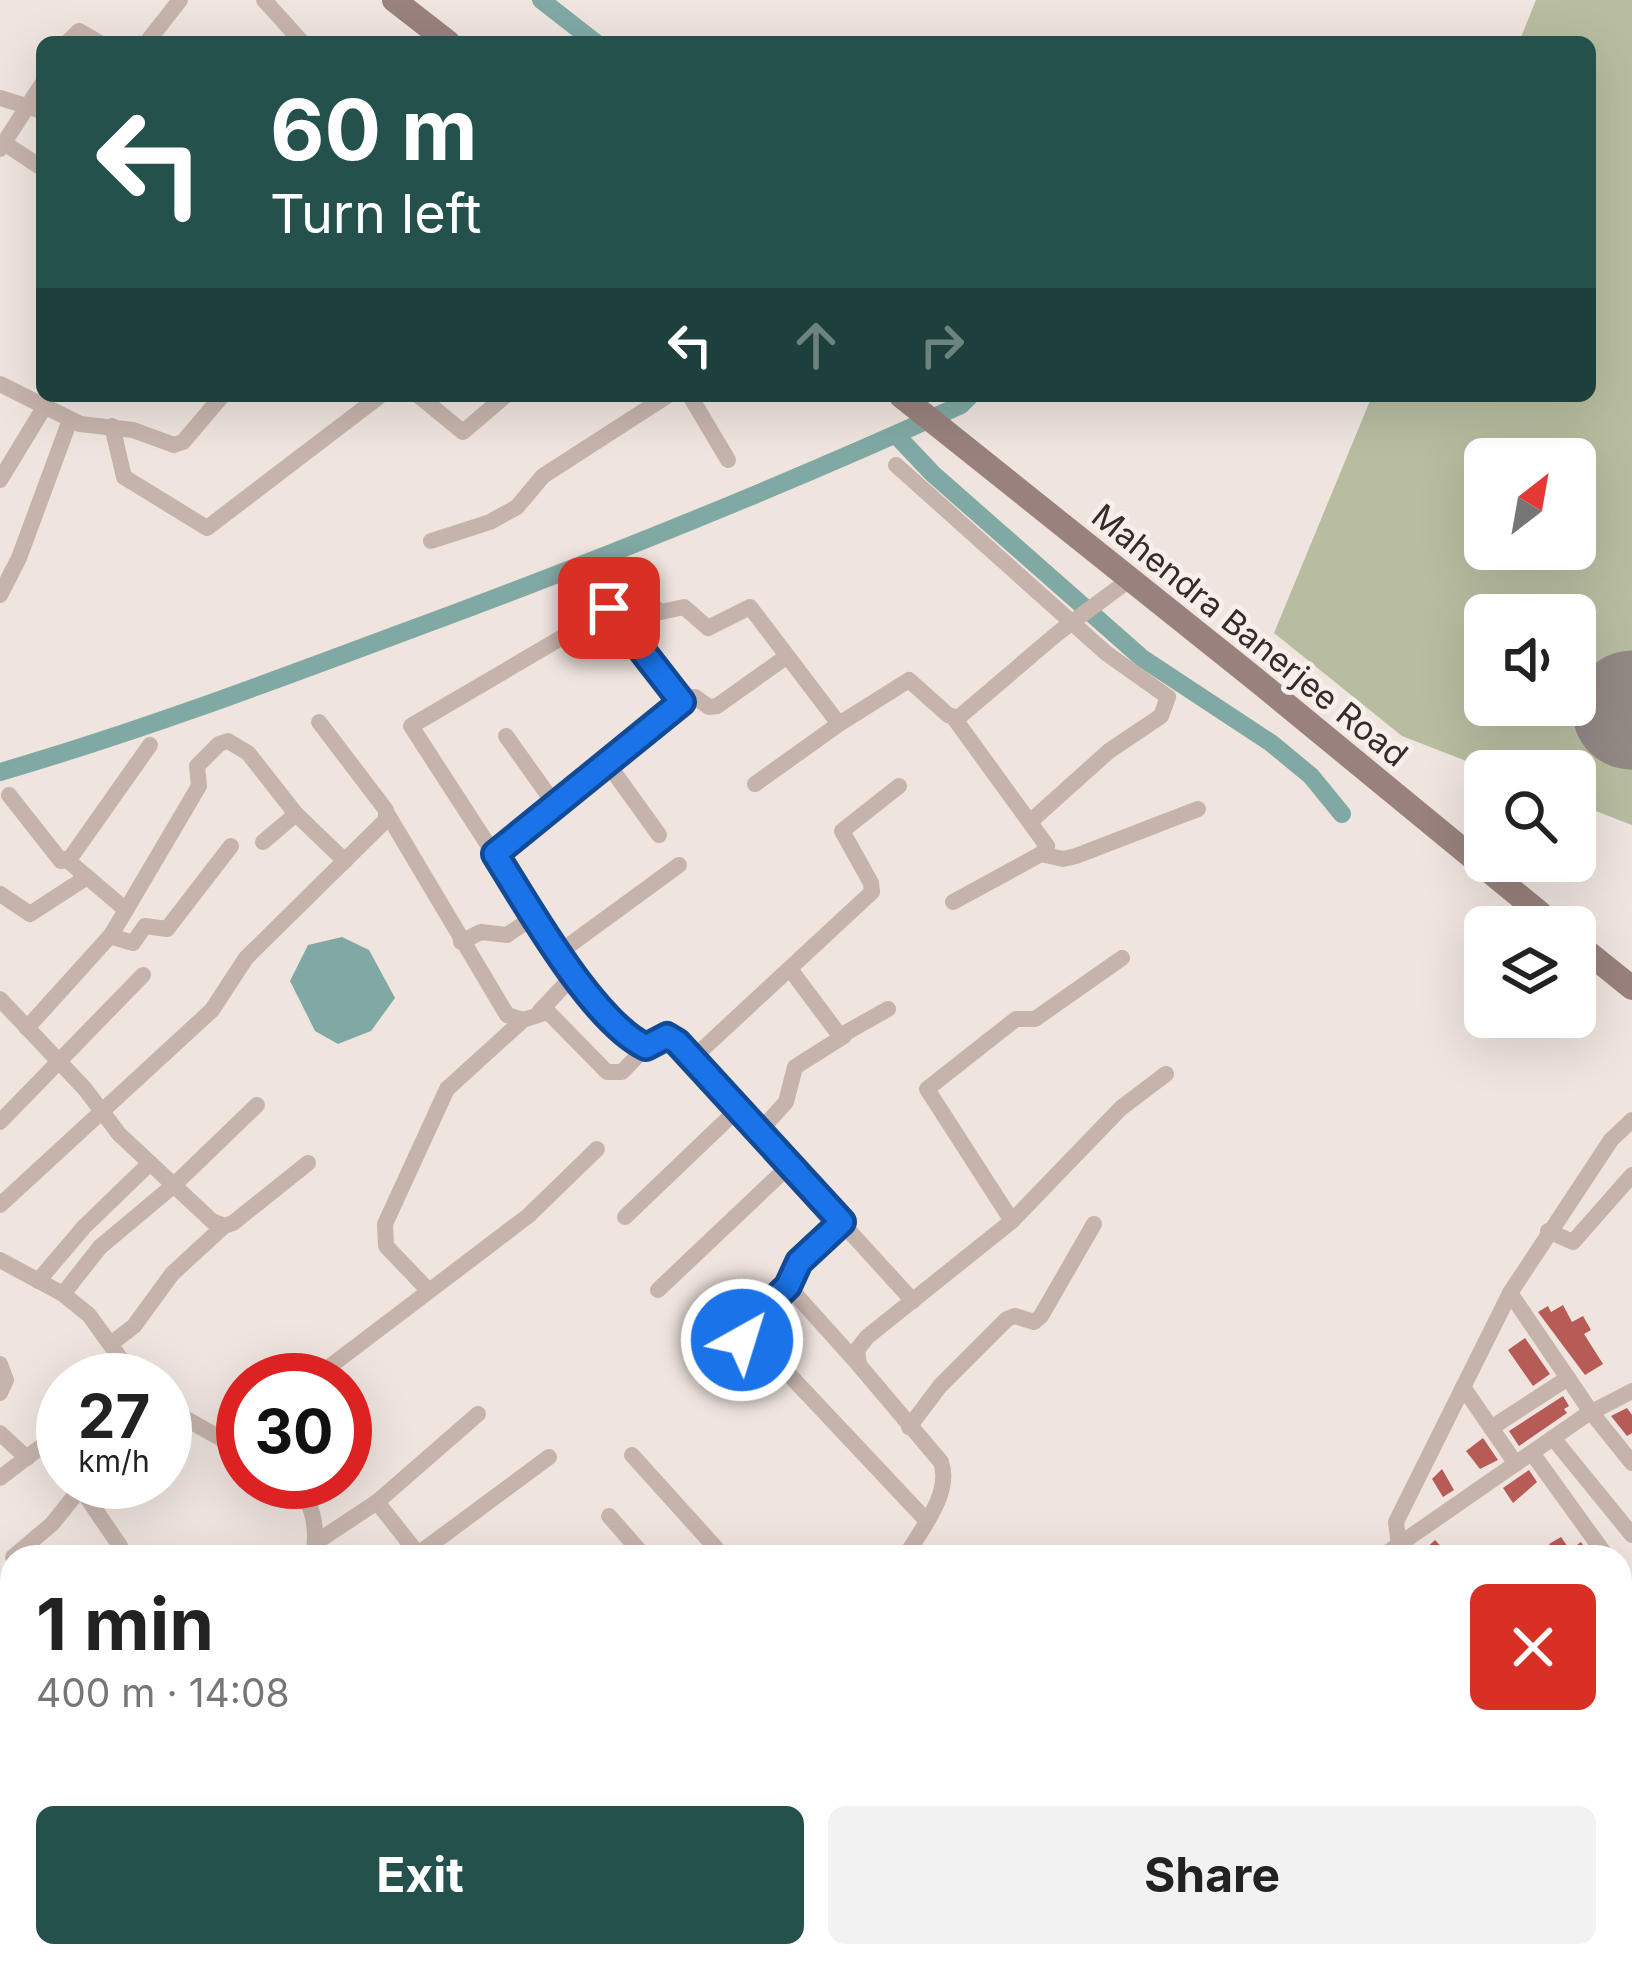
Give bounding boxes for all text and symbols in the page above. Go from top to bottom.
text: 60 m [270,79,478,180]
icon: left [72,84,228,240]
text: Turn left [270,181,481,246]
icon: left [657,312,723,378]
icon: ahead [783,312,849,378]
icon: right [909,312,975,378]
north arrow [1464,438,1596,570]
map controls [1464,438,1596,1038]
street label: Mahendra Banerjee Road [1084,495,1416,775]
pin [558,557,660,659]
icon: arrive [576,575,642,641]
button: sound [1464,594,1596,726]
button: search [1464,750,1596,882]
button: layers [1464,906,1596,1038]
position arrow [679,1277,805,1403]
speed limit sign: 30 [216,1353,372,1509]
text: 27 [78,1380,150,1452]
text: km/h [78,1443,150,1479]
text: 1 min [36,1580,214,1667]
button: close [1470,1584,1596,1710]
text: 400 m · 14:08 [36,1669,290,1716]
button: Exit [36,1806,804,1944]
button: Share [828,1806,1596,1944]

